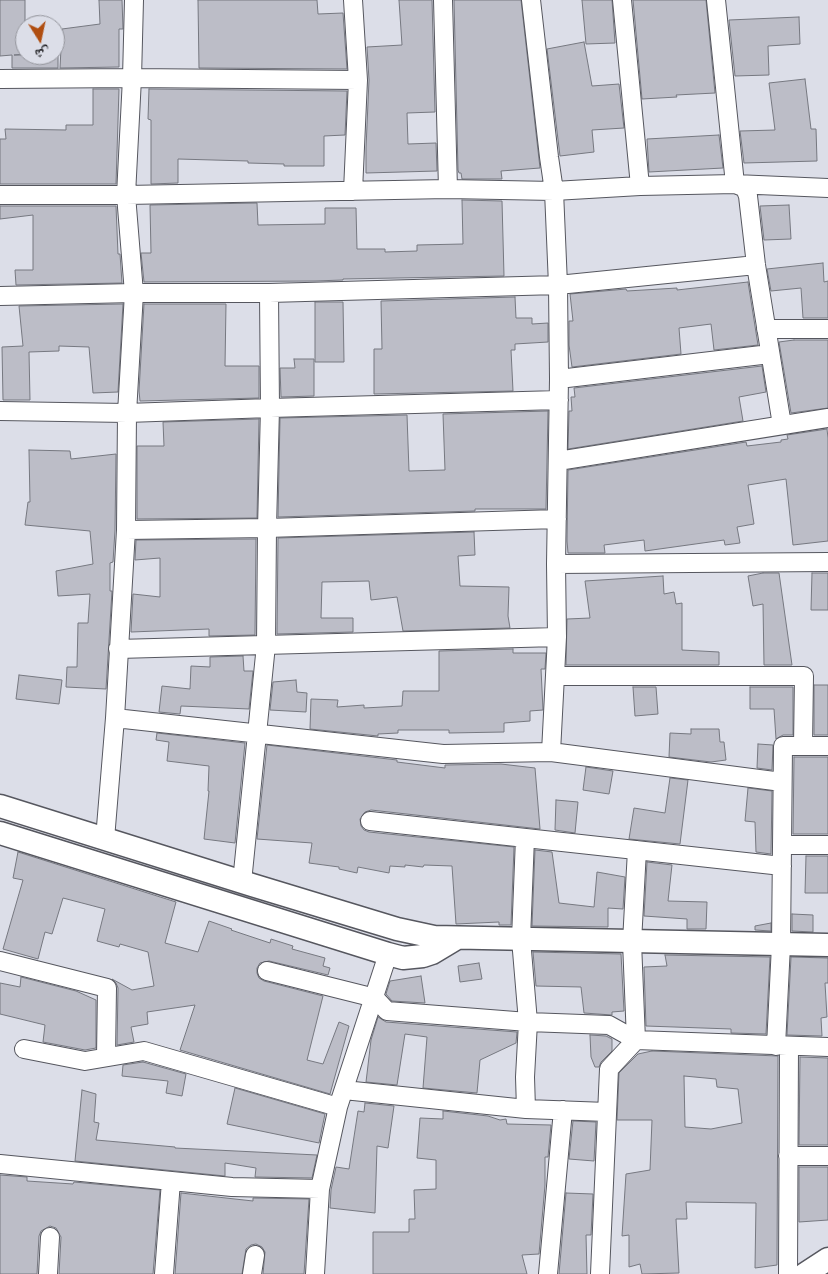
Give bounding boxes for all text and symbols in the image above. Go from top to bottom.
north arrow [15,15,65,65]
text: ش [34,44,51,65]

